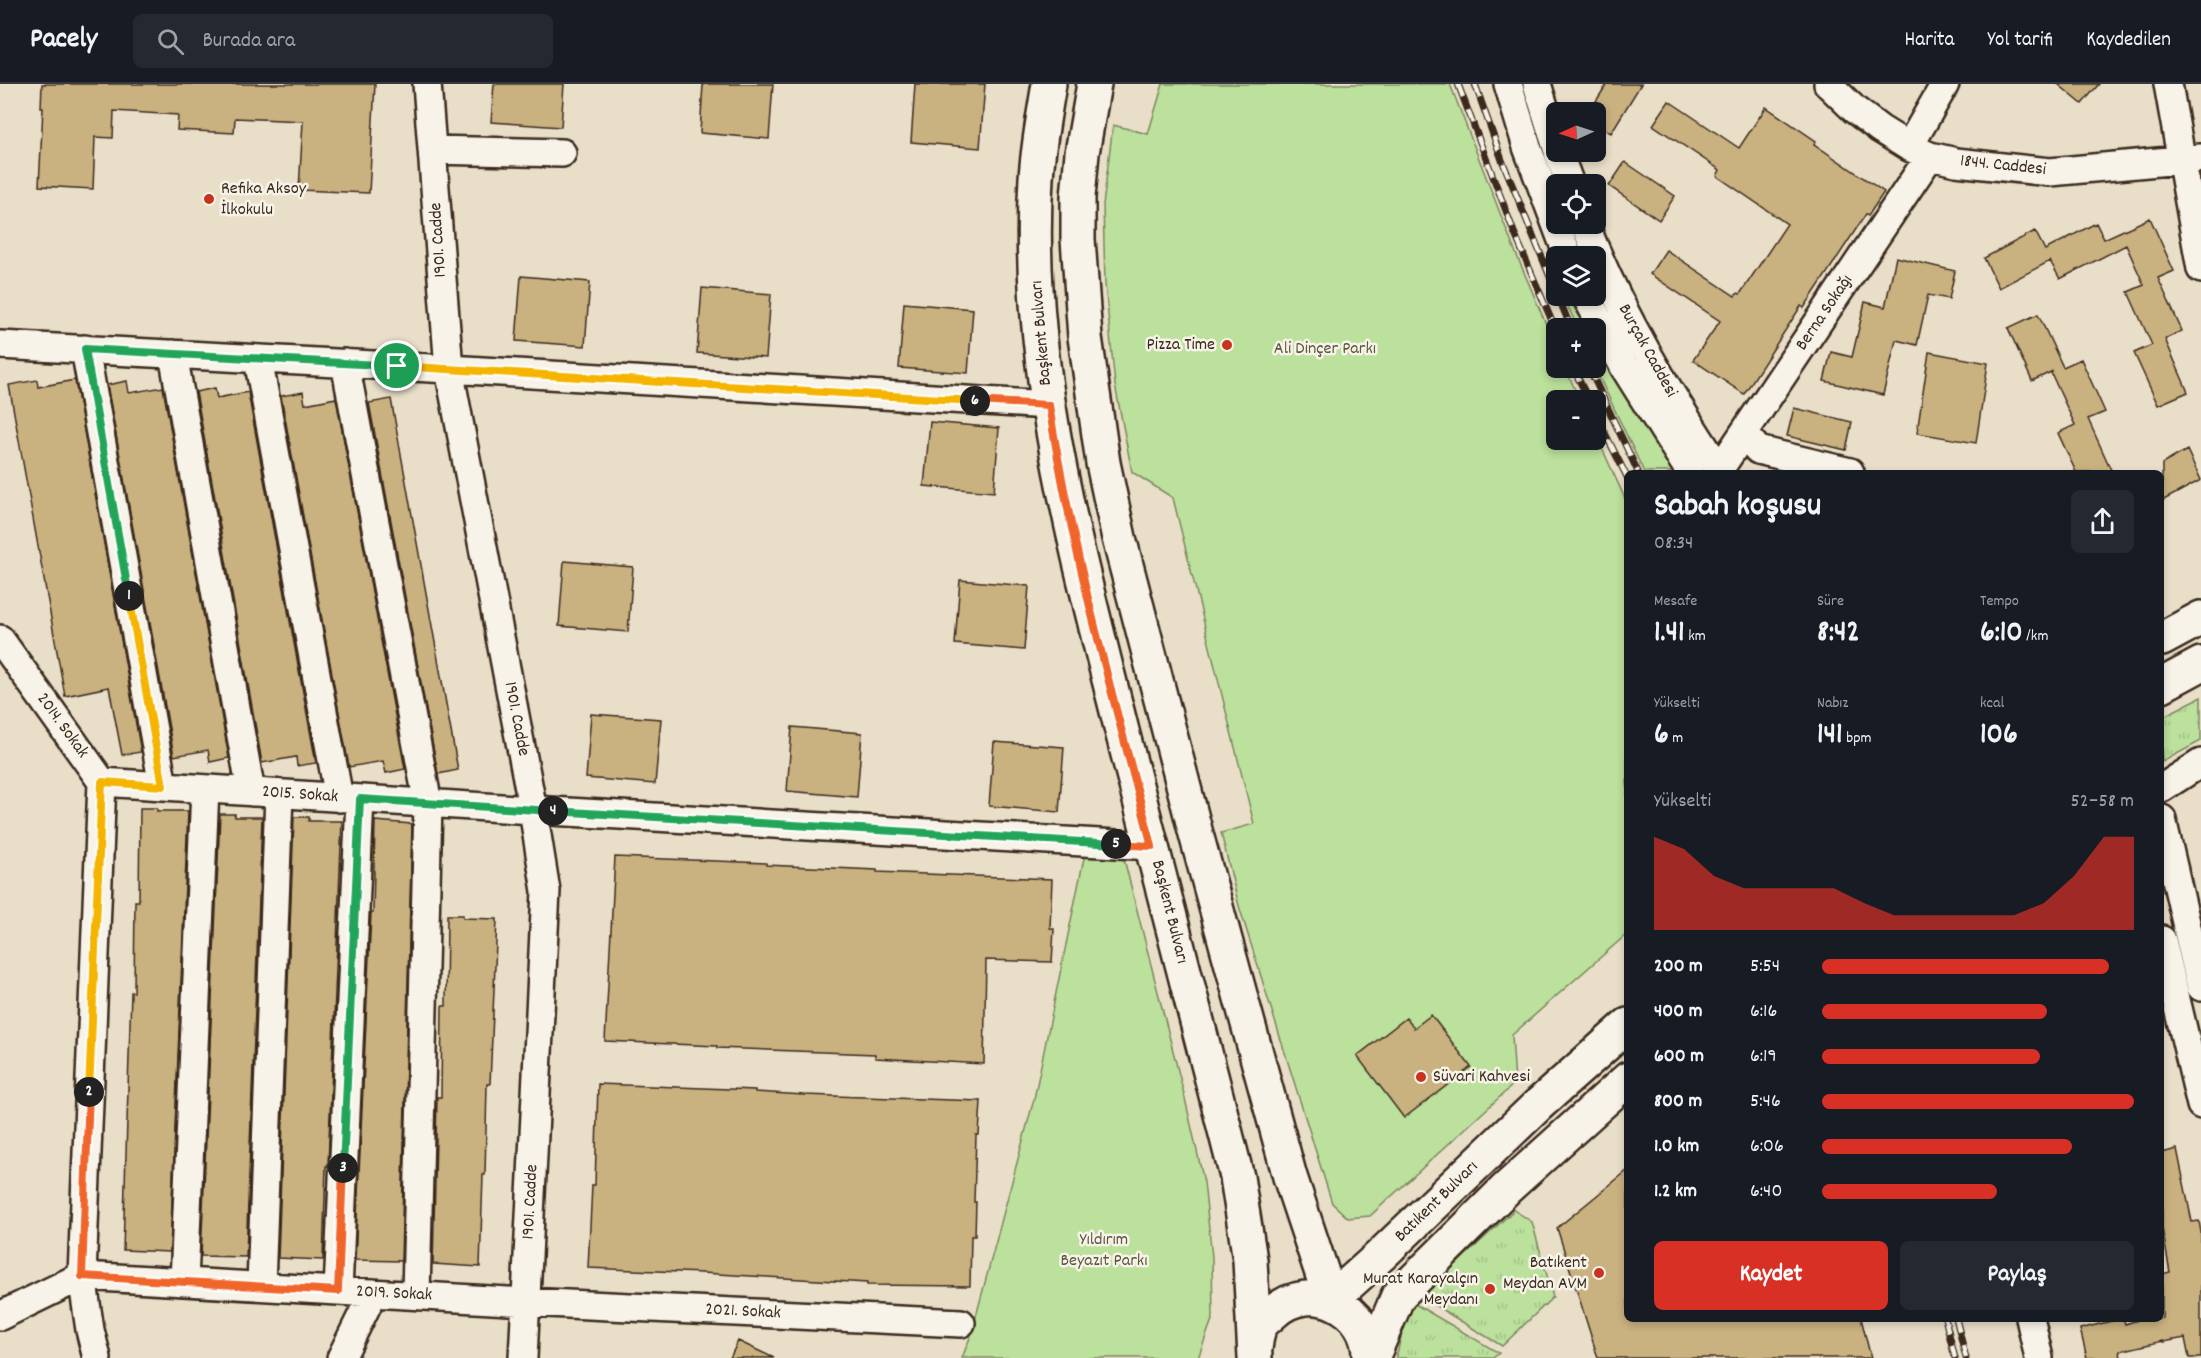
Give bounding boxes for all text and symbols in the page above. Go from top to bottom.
search box [133,14,553,68]
text: Pacely [30,21,97,61]
icon: search [154,25,187,58]
text: Burada ara [202,26,295,57]
text: Harita [1905,26,1954,56]
text: Yol tarifi [1987,26,2053,56]
text: Kaydedilen [2086,26,2171,56]
north arrow [1546,102,1606,162]
map controls [1546,102,1606,450]
street label: 1844. Caddesi [1959,149,2047,183]
button: locate [1546,174,1606,234]
place label: Refika Aksoy İlkokulu [221,177,307,223]
marker: Refika Aksoy İlkokulu [202,192,216,206]
street label: 1901. Cadde [424,202,454,278]
button: layers [1546,246,1606,306]
street label: Berna Sokağı [1790,270,1860,356]
street label: Başkent Bulvarı [1025,279,1059,387]
street label: Burçak Caddesi [1611,300,1683,402]
button: + [1546,318,1606,378]
place label: Pizza Time [1147,333,1215,358]
park label: Ali Dinçer Parkı [1274,337,1376,362]
marker: Pizza Time [1220,338,1234,352]
pin [371,340,422,391]
icon: arrive [380,349,413,382]
pin: 6 [960,386,990,416]
text: 6 [971,389,979,412]
button: − [1546,390,1606,450]
text: Sabah koşusu [1654,484,1821,531]
button: share [2071,490,2134,553]
text: 08:34 [1654,530,1693,558]
pin: 1 [114,581,144,611]
text: 1 [127,584,131,607]
text: Mesafe [1654,590,1697,613]
text: Süre [1817,590,1844,613]
text: Tempo [1980,590,2019,613]
text: 1.41 [1654,613,1685,656]
text: 8:42 [1817,613,1860,656]
text: 6:10 [1980,613,2023,656]
text: km [1685,625,1706,648]
text: /km [2023,625,2048,648]
street label: 1901. Cadde [497,680,535,758]
street label: 2014. Sokak [30,688,94,764]
text: Yükselti [1654,692,1700,715]
text: Nabız [1817,692,1848,715]
text: kcal [1980,692,2004,715]
text: 6 [1654,715,1669,758]
text: 141 [1817,715,1843,758]
text: 106 [1980,715,2018,758]
text: m [1669,727,1683,750]
text: bpm [1843,727,1872,750]
street label: 2015. Sokak [261,780,339,810]
text: Yükselti [1654,788,1711,816]
text: 52–58 m [2070,788,2134,816]
pin: 4 [538,796,568,826]
text: 4 [550,799,556,822]
pin: 5 [1101,829,1131,859]
text: 5 [1112,832,1120,855]
street label: Başkent Bulvarı [1144,858,1194,966]
text: 200 m [1654,953,1703,981]
text: 5:54 [1750,953,1780,981]
text: 400 m [1654,998,1702,1026]
text: 6:16 [1750,998,1777,1026]
text: 600 m [1654,1043,1704,1071]
text: 6:19 [1750,1043,1777,1071]
place label: Süvari Kahvesi [1433,1065,1530,1090]
marker: Süvari Kahvesi [1414,1070,1428,1084]
pin: 2 [74,1077,104,1107]
text: 2 [86,1080,93,1103]
text: 800 m [1654,1088,1702,1116]
text: 5:46 [1750,1088,1781,1116]
text: 1.0 km [1654,1133,1699,1161]
text: 6:06 [1750,1133,1784,1161]
pin: 3 [328,1153,358,1183]
text: 3 [339,1156,347,1179]
street label: Batıkent Bulvarı [1390,1156,1484,1248]
street label: 1901. Cadde [517,1164,545,1240]
text: 1.2 km [1654,1178,1697,1206]
text: 6:40 [1750,1178,1782,1206]
park label: Yıldırım Beyazıt Parkı [1060,1228,1148,1274]
button: Kaydet [1654,1241,1888,1310]
button: Paylaş [1900,1241,2134,1310]
place label: Batıkent Meydan AVM [1503,1251,1587,1297]
marker: Batıkent Meydan AVM [1592,1266,1606,1280]
place label: Murat Karayalçın Meydanı [1363,1267,1478,1313]
street label: 2019. Sokak [355,1280,433,1308]
marker: Murat Karayalçın Meydanı [1483,1282,1497,1296]
street label: 2021. Sokak [705,1298,781,1326]

